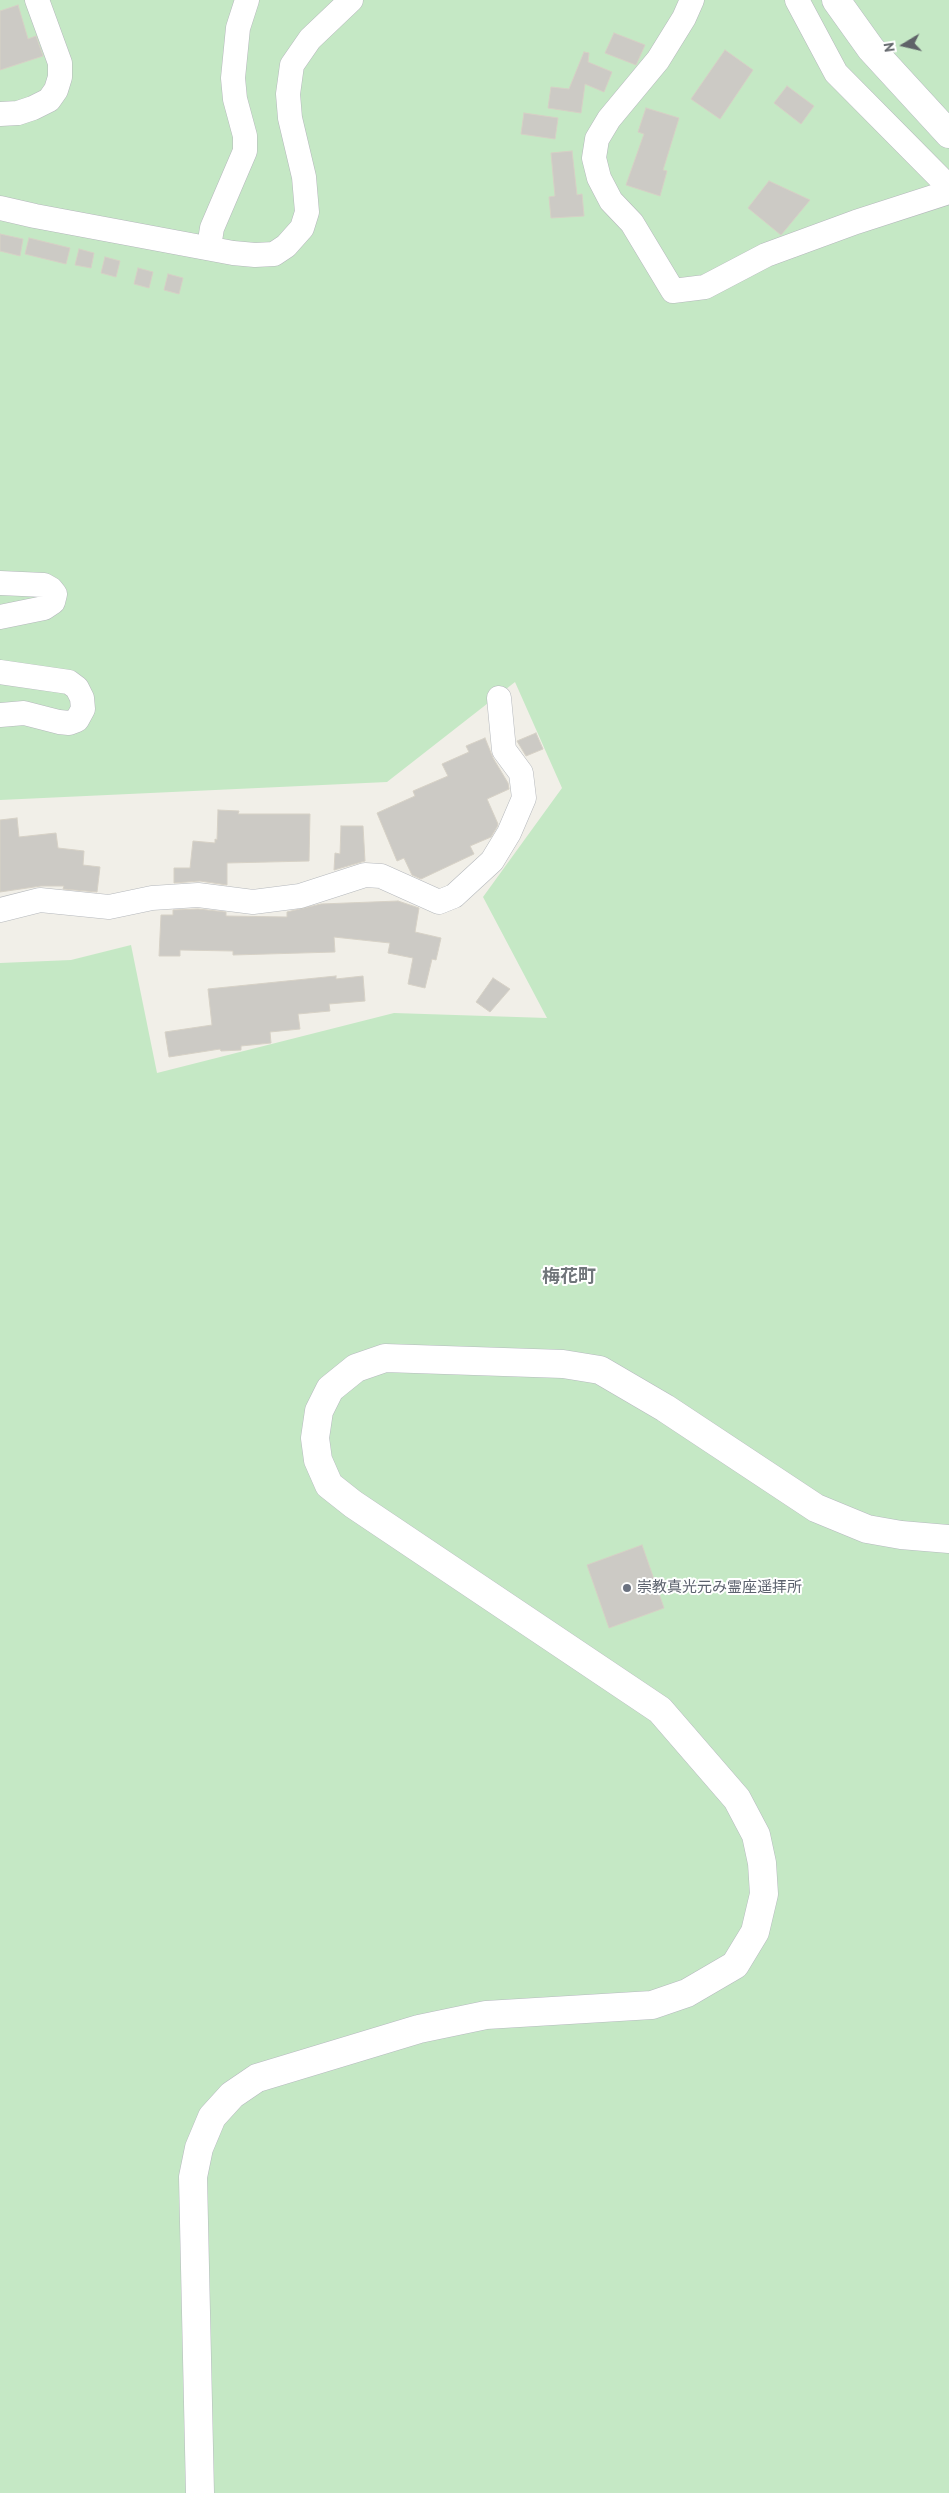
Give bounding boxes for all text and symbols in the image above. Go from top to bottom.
north arrow [879,20,929,70]
text: N [880,41,899,53]
district label: 梅花町 [542,1266,596,1288]
place label: 崇教真光元み霊座遥拝所 [637,1579,802,1597]
marker: 崇教真光元み霊座遥拝所 [621,1582,633,1594]

